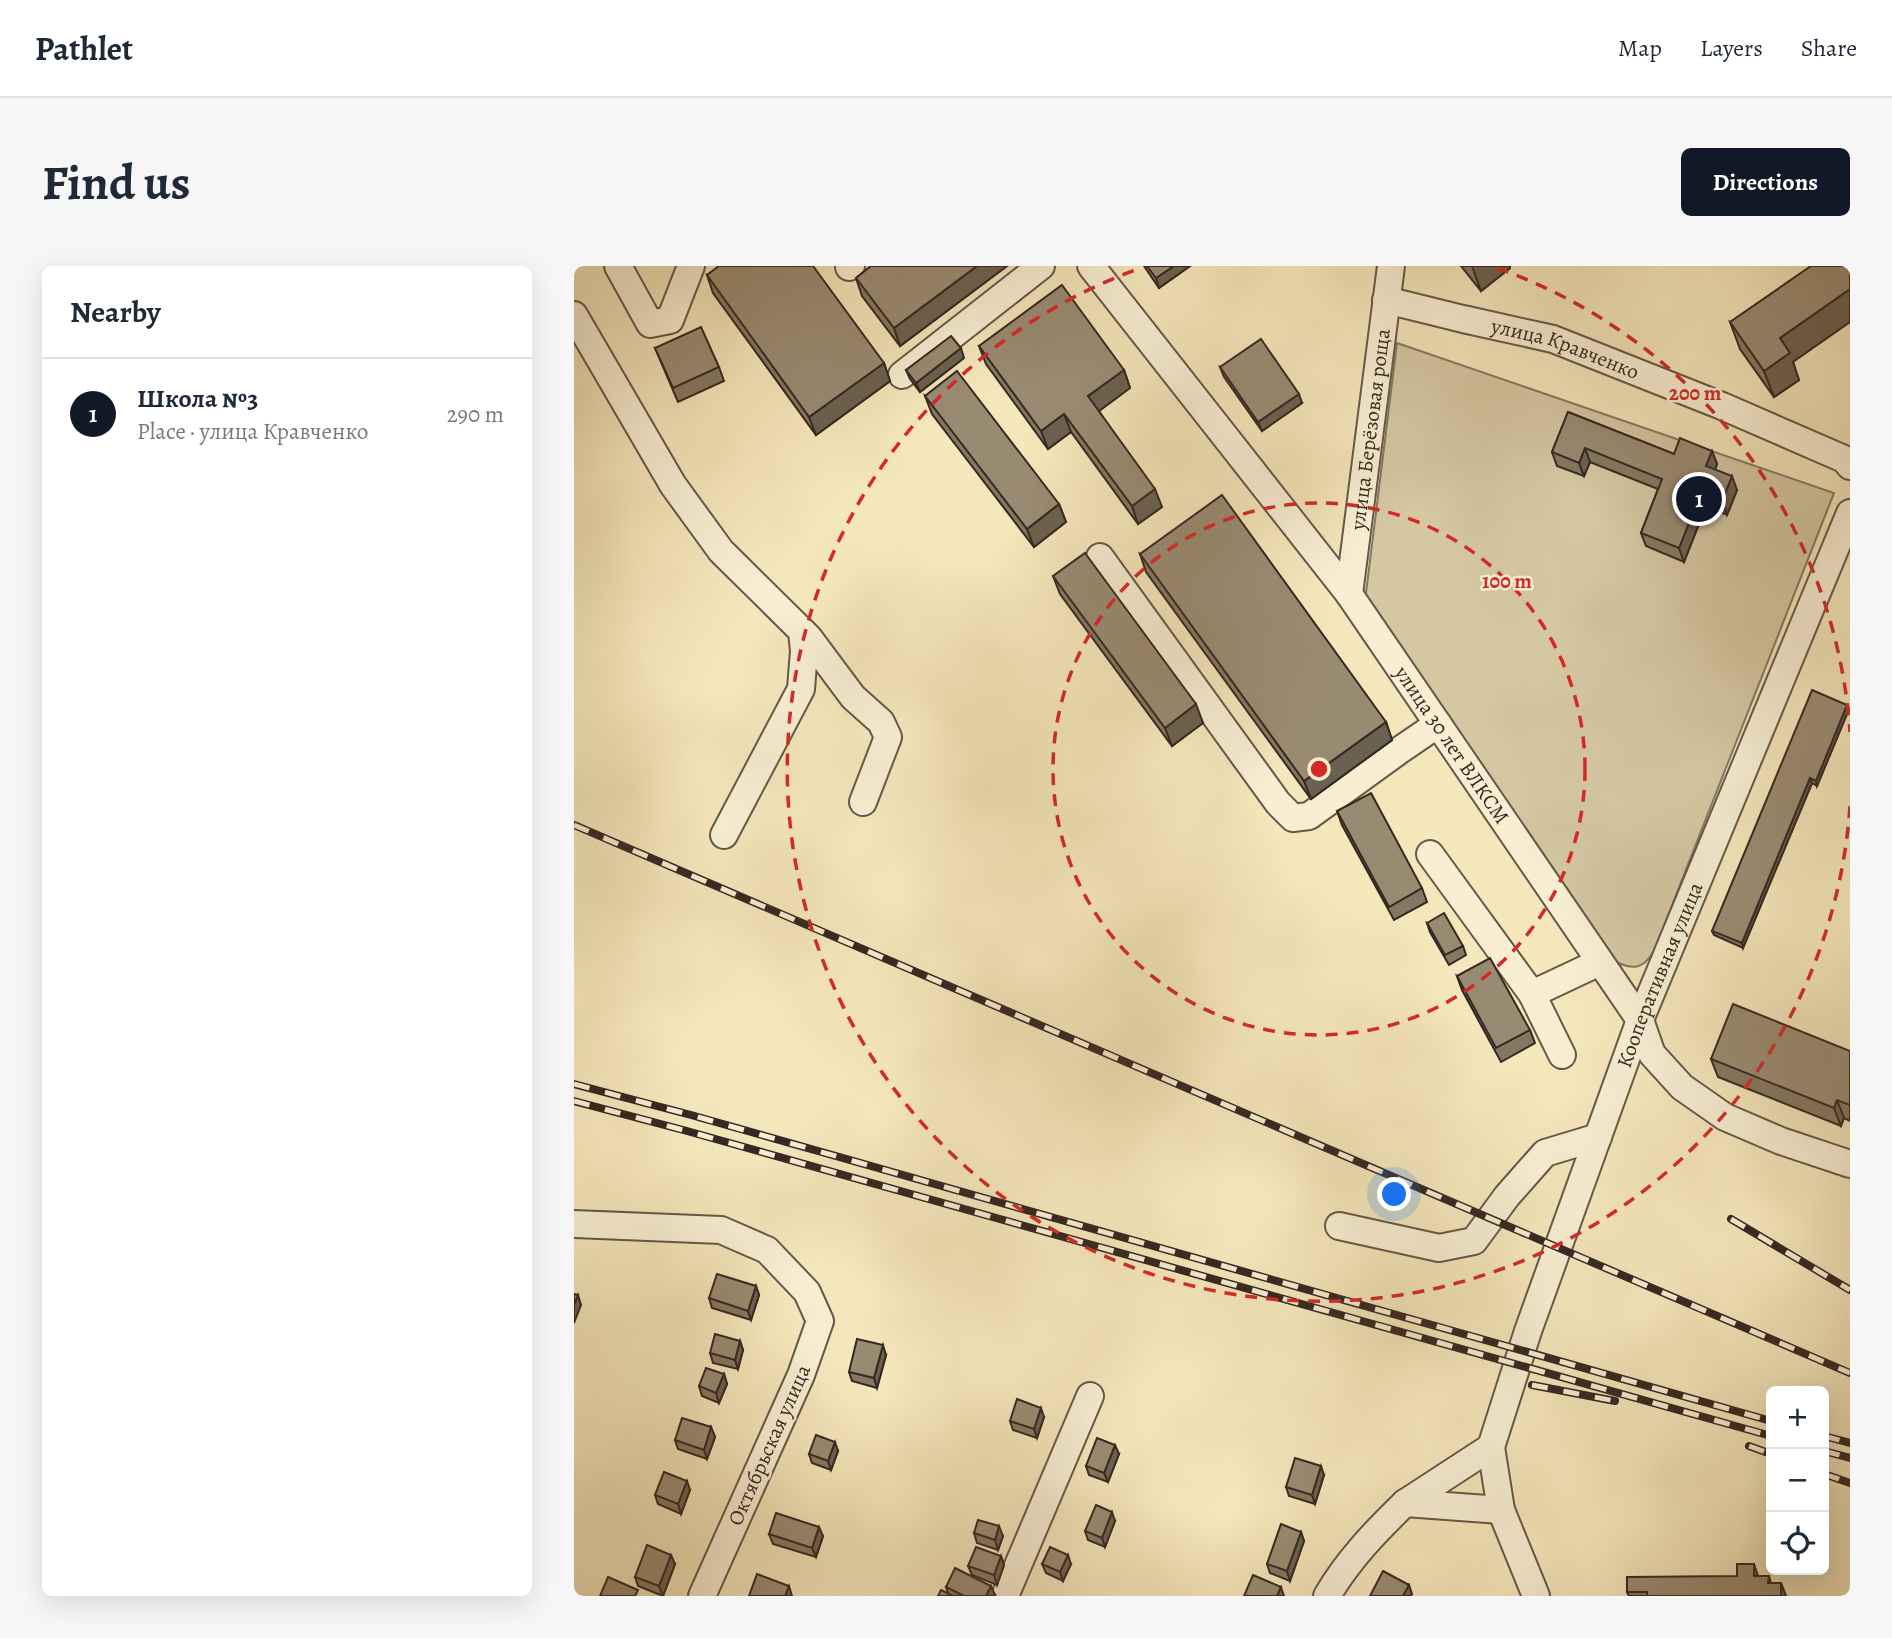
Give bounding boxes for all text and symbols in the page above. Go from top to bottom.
text: Pathlet [35,26,133,71]
text: Map [1618,32,1662,64]
text: Layers [1700,32,1763,64]
text: Share [1801,32,1857,64]
button: Directions [1681,148,1850,216]
text: Find us [42,149,190,216]
text: Nearby [70,292,161,332]
street label: улица Кравченко [1488,312,1643,386]
street label: улица Берёзовая роща [1343,327,1397,533]
text: 200 m [1669,379,1722,407]
text: Школа №3 [137,381,258,416]
text: 1 [89,399,97,430]
text: 290 m [447,399,504,430]
text: Place · улица Кравченко [137,416,369,447]
pin: 1 [1676,473,1722,525]
text: 100 m [1482,567,1532,595]
street label: улица 30 лет ВЛКСМ [1388,659,1516,829]
centre of rings [1307,757,1331,781]
street label: Кооперативная улица [1610,878,1710,1072]
your location [1377,1177,1411,1211]
street label: Октябрьская улица [721,1360,817,1530]
map controls [1766,1386,1829,1575]
button: + [1766,1386,1829,1449]
button: − [1766,1449,1829,1512]
button: locate [1766,1512,1829,1575]

